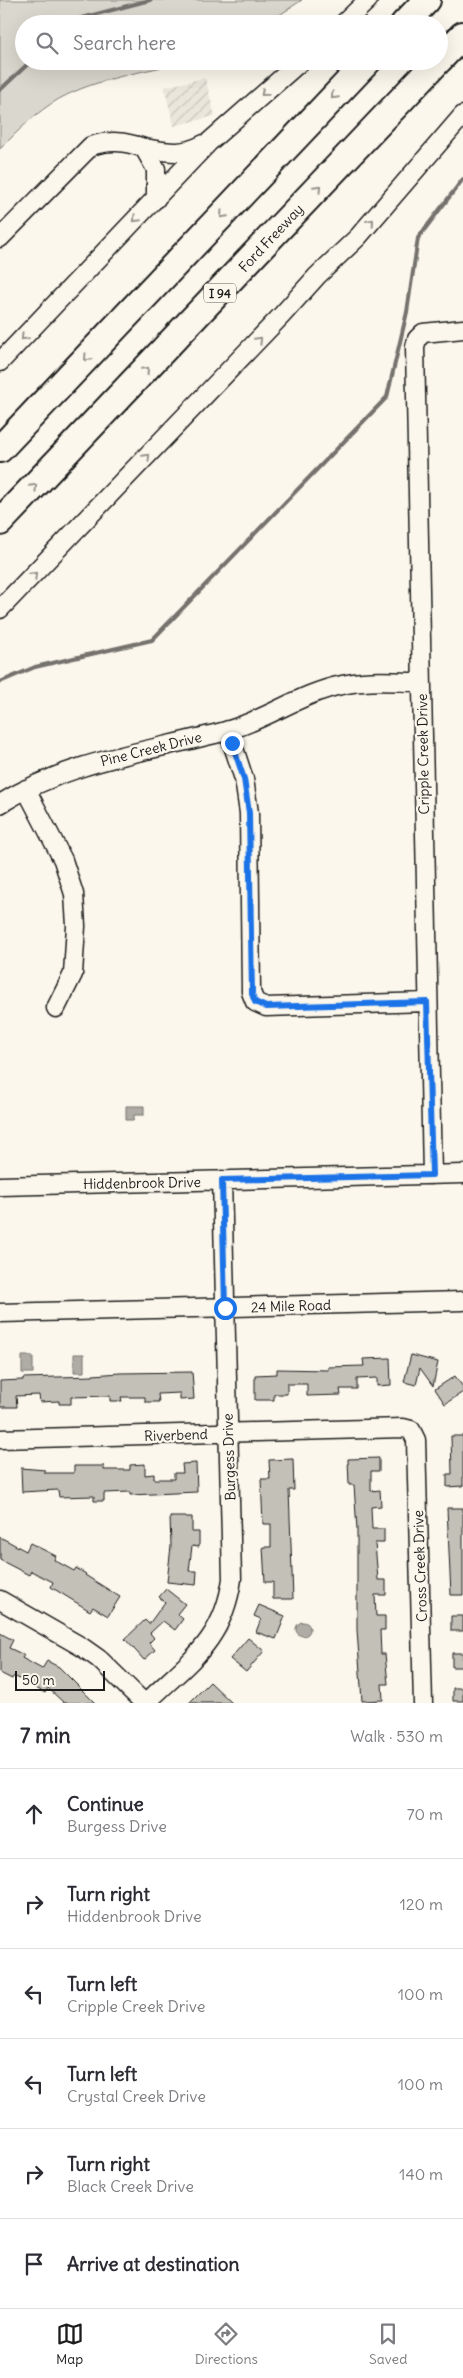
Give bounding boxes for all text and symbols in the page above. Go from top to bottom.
search box [15,15,448,70]
icon: search [33,29,61,57]
text: Search here [73,31,176,55]
one-way arrow [261,87,270,96]
one-way arrow [331,91,340,100]
one-way arrow [312,185,321,194]
street label: Ford Freeway [235,200,307,276]
one-way arrow [220,209,229,218]
one-way arrow [133,214,142,223]
one-way arrow [365,219,374,228]
road number: I 94 [204,284,236,302]
one-way arrow [21,331,30,340]
one-way arrow [253,336,262,345]
one-way arrow [84,352,93,361]
one-way arrow [140,367,149,376]
one-way arrow [141,454,150,463]
one-way arrow [28,484,37,493]
one-way arrow [28,571,37,580]
street label: Cripple Creek Drive [413,693,433,815]
street label: Pine Creek Drive [99,728,203,770]
route end [221,732,244,755]
street label: Hiddenbrook Drive [83,1173,201,1193]
street label: 24 Mile Road [251,1296,331,1316]
route start [214,1297,237,1320]
street label: Burgess Drive [218,1413,240,1501]
street label: Riverbend [144,1425,208,1445]
street label: Cross Creek Drive [409,1510,431,1622]
scale bar [15,1668,105,1691]
text: 50 m [22,1671,55,1689]
text: 7 min [20,1722,71,1749]
text: Walk · 530 m [350,1726,443,1746]
text: Continue [67,1792,144,1816]
icon: ahead [20,1800,48,1828]
text: 70 m [407,1804,443,1824]
text: Burgess Drive [67,1816,167,1836]
text: Turn right [67,1882,150,1906]
icon: right [20,1890,48,1918]
text: 120 m [400,1894,443,1914]
text: Hiddenbrook Drive [67,1906,202,1926]
text: Turn left [67,1972,137,1996]
icon: left [20,1980,48,2008]
text: 100 m [398,1984,443,2004]
text: Cripple Creek Drive [67,1996,205,2016]
text: Turn left [67,2062,137,2086]
icon: left [20,2070,48,2098]
text: 100 m [398,2074,443,2094]
text: Crystal Creek Drive [67,2086,206,2106]
text: Turn right [67,2152,150,2176]
icon: right [20,2160,48,2188]
text: 140 m [399,2164,443,2184]
text: Black Creek Drive [67,2176,194,2196]
icon: arrive [20,2250,48,2278]
text: Arrive at destination [67,2252,240,2276]
tab: Map [56,2320,84,2368]
tab: Directions [195,2320,258,2368]
tab: Saved [369,2320,407,2368]

